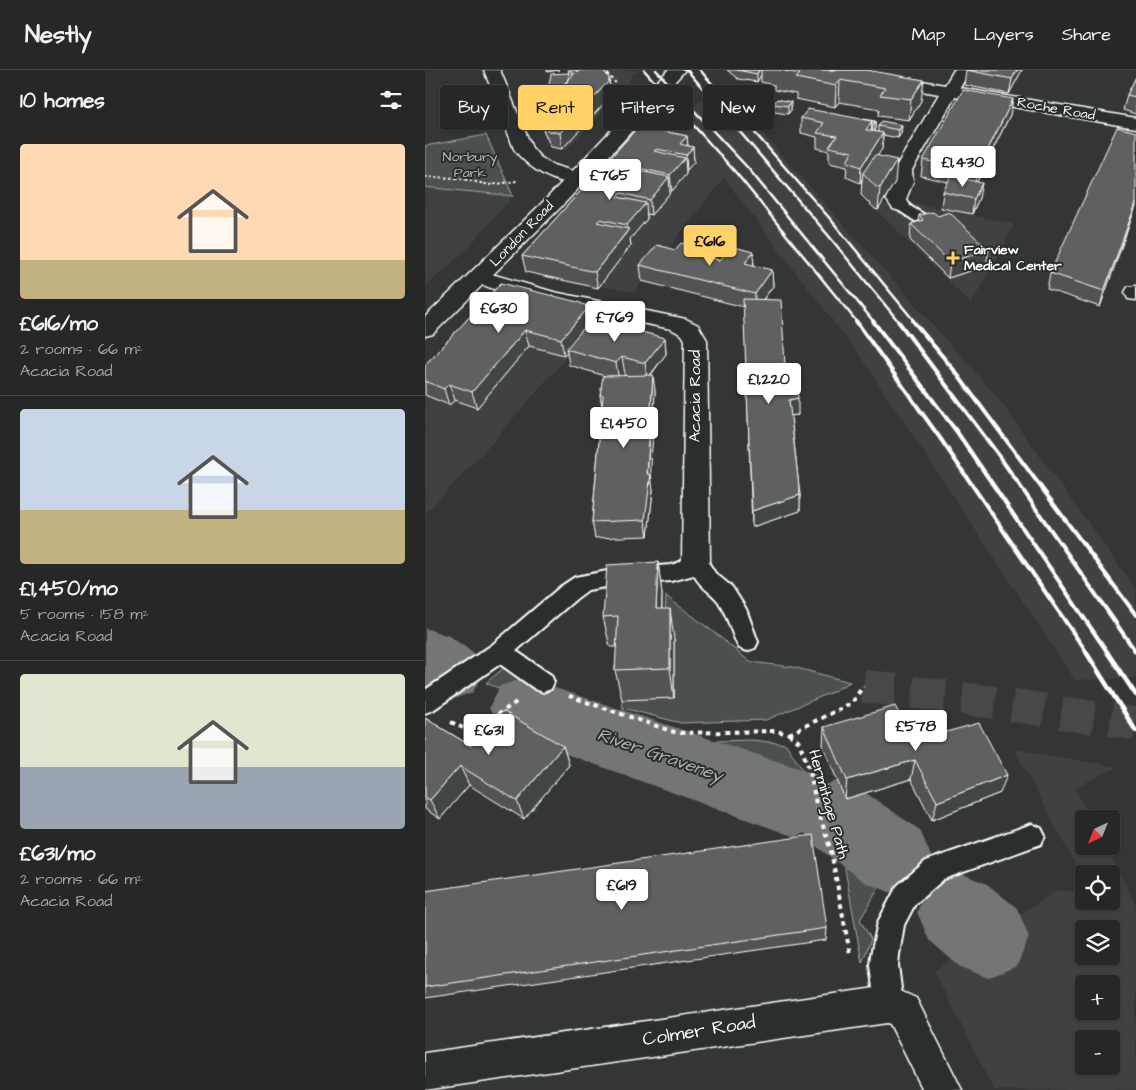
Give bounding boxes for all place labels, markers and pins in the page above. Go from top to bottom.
pin: £1,430 [922,146,1004,188]
pin: £765 [580,158,640,201]
pin: £616 [680,224,740,267]
place label: Fairview Medical Center [964,240,1062,276]
marker: Fairview Medical Center [946,251,960,265]
pin: £630 [469,292,529,334]
pin: £769 [585,300,645,343]
pin: £1,220 [728,362,810,405]
pin: £1,450 [583,406,665,449]
pin: £578 [886,710,946,752]
pin: £631 [459,714,519,756]
pin: £619 [592,868,652,911]

